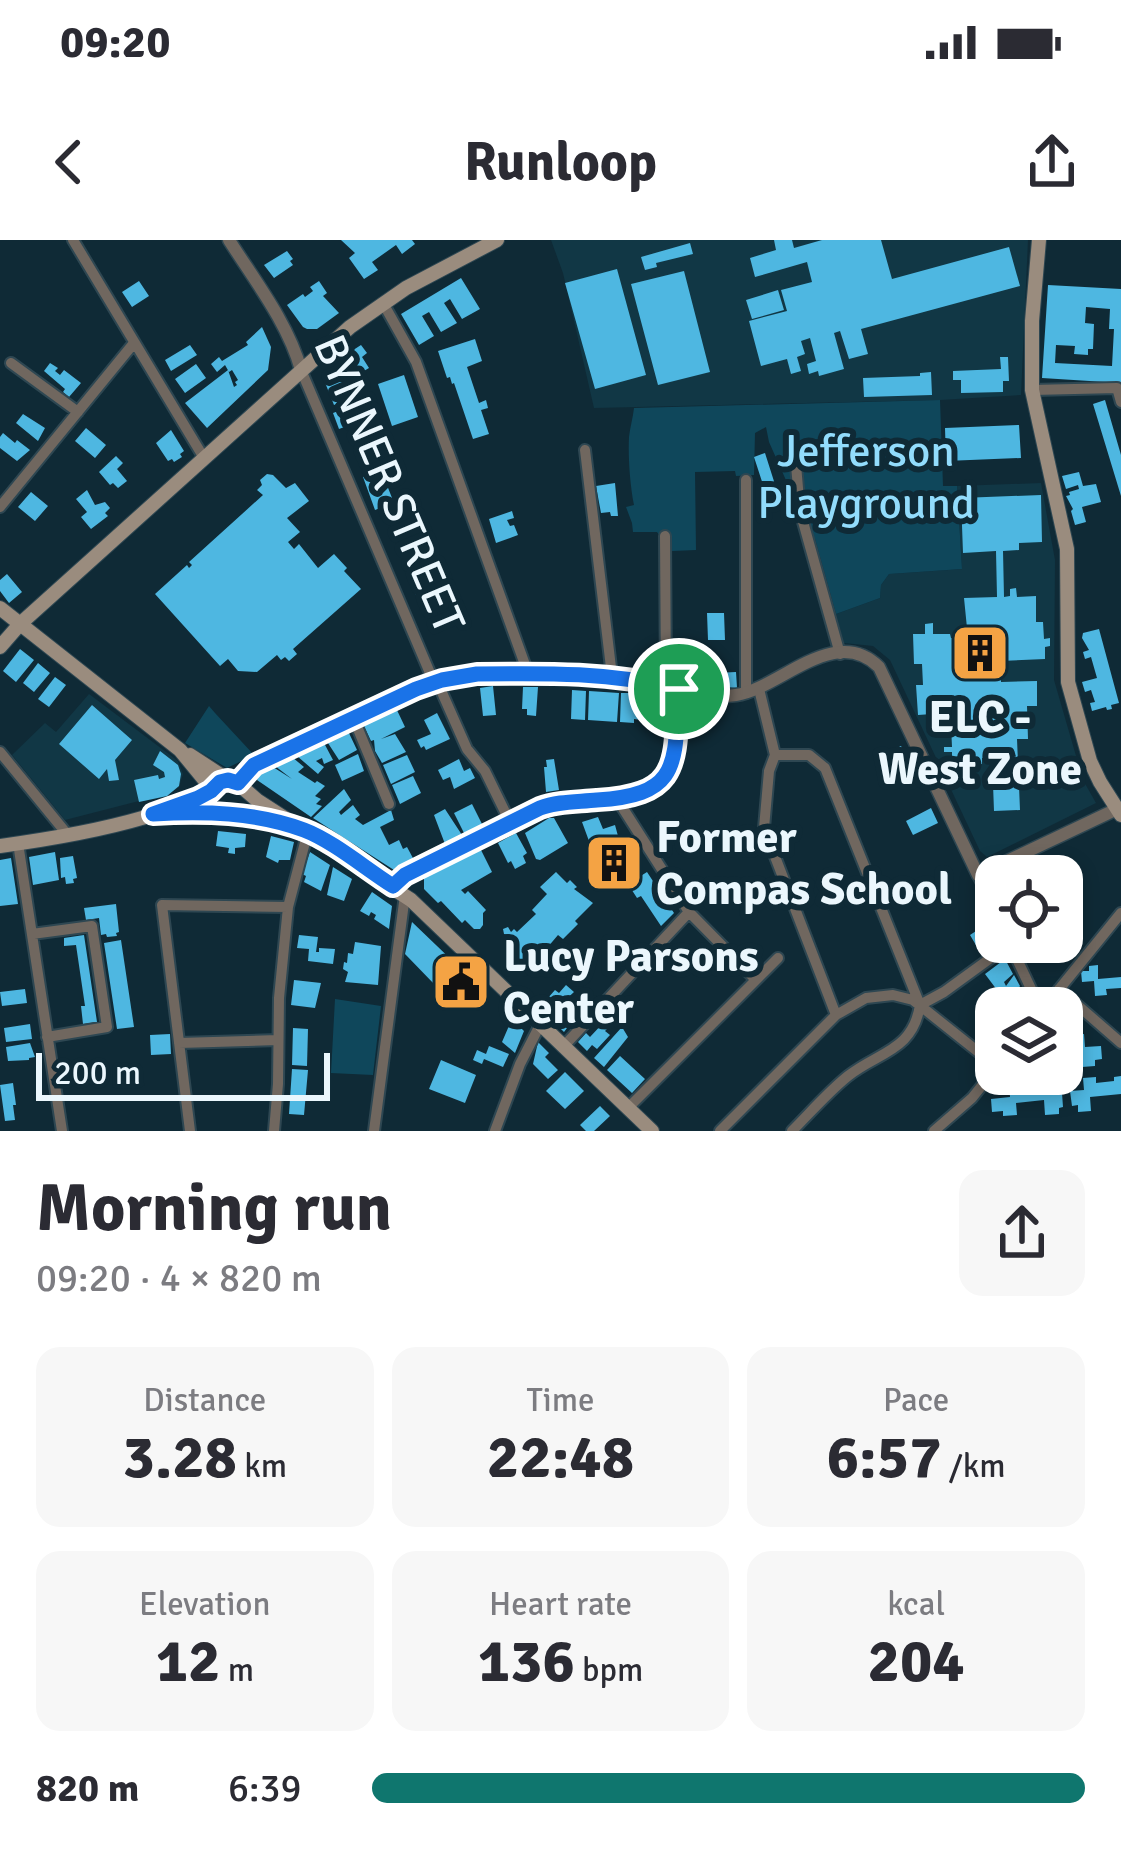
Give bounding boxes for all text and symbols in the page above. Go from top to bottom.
text: 09:20 [60,15,170,70]
icon: back [36,129,102,195]
text: Runloop [464,129,657,196]
icon: share [1019,129,1085,195]
street label: BYNNER STREET [301,327,477,641]
park label: Jefferson Playground [757,424,975,531]
building icon: ELC - West Zone [949,622,1011,684]
pin [628,638,730,740]
icon: arrive [646,656,712,722]
place label: ELC - West Zone [878,690,1082,797]
place label: Former Compas School [656,810,952,917]
building icon: Former Compas School [583,832,645,894]
map controls [975,855,1083,1095]
button: locate [975,855,1083,963]
place label: Lucy Parsons Center [503,929,759,1036]
public building icon: Lucy Parsons Center [430,951,492,1013]
button: layers [975,987,1083,1095]
scale bar [36,1047,330,1100]
text: 200 m [54,1053,141,1094]
text: Morning run [36,1168,392,1249]
button: share [959,1170,1085,1296]
text: 09:20 · 4 × 820 m [36,1254,322,1302]
text: Distance [143,1380,266,1421]
text: Time [526,1380,594,1421]
text: Pace [883,1380,949,1421]
text: 3.28 [123,1421,237,1495]
text: 22:48 [487,1421,634,1495]
text: 6:57 [827,1421,942,1495]
text: km [237,1446,287,1487]
text: /km [942,1446,1006,1487]
text: Elevation [139,1584,271,1625]
text: Heart rate [489,1584,632,1625]
text: kcal [887,1584,945,1625]
text: 12 [156,1625,220,1699]
text: 136 [478,1625,575,1699]
text: 204 [868,1625,965,1699]
text: m [220,1650,254,1691]
text: bpm [575,1650,643,1691]
text: 820 m [36,1764,139,1812]
text: 6:39 [228,1764,302,1812]

